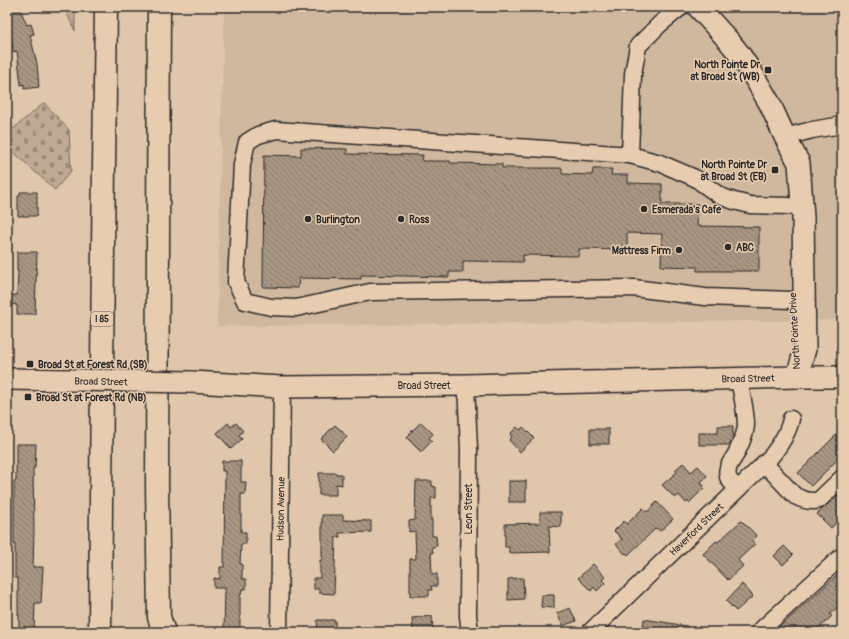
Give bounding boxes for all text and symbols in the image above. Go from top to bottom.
place label: North Pointe Dr at Broad St (WB) [690,59,760,83]
marker: North Pointe Dr at Broad St (WB) [763,65,773,75]
place label: North Pointe Dr at Broad St (EB) [701,159,767,183]
marker: North Pointe Dr at Broad St (EB) [770,165,780,175]
marker: Esmerada's Cafe [639,204,649,214]
place label: Esmerada's Cafe [652,204,722,216]
marker: Burlington [303,214,313,224]
place label: Burlington [316,214,360,226]
marker: Ross [396,214,406,224]
place label: Ross [409,214,430,226]
marker: ABC [723,242,733,252]
place label: ABC [736,242,754,254]
place label: Mattress Firm [612,245,671,257]
marker: Mattress Firm [674,245,684,255]
street label: North Pointe Drive [787,292,803,370]
road number: I 85 [91,312,113,326]
marker: Broad St at Forest Rd (SB) [25,359,35,369]
place label: Broad St at Forest Rd (SB) [38,359,148,371]
street label: Broad Street [721,373,776,385]
street label: Broad Street [74,376,129,388]
street label: Broad Street [397,380,452,392]
marker: Broad St at Forest Rd (NB) [23,392,33,402]
place label: Broad St at Forest Rd (NB) [36,392,147,404]
street label: Hudson Avenue [274,477,288,541]
street label: Leon Street [463,483,475,534]
street label: Haverford Street [667,500,727,558]

